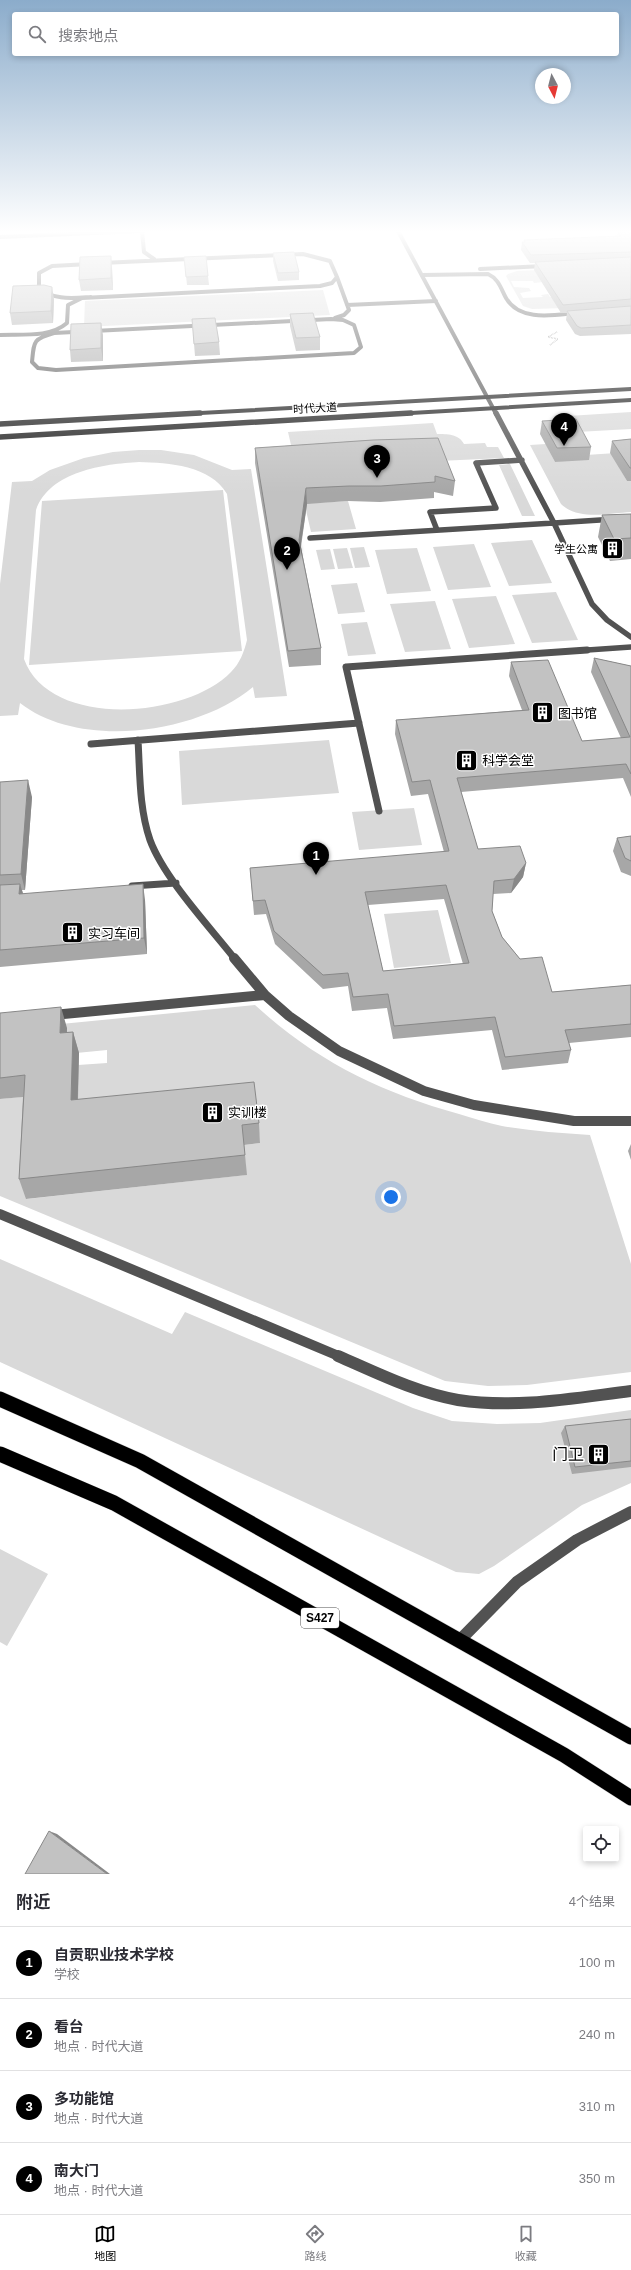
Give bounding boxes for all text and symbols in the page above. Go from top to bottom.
search box [12,12,619,56]
icon: search [26,23,48,45]
text: 搜索地点 [58,27,118,44]
north arrow [535,68,571,104]
street label: 时代大道 [293,401,337,415]
pin: 4 [551,413,577,446]
pin: 3 [364,445,390,478]
building icon: 学生公寓 [600,536,626,562]
pin: 2 [274,537,300,570]
place label: 学生公寓 [554,543,598,555]
building icon: 图书馆 [530,700,556,726]
place label: 图书馆 [558,706,597,721]
building icon: 科学会堂 [453,747,479,773]
place label: 科学会堂 [482,753,534,768]
pin: 1 [303,842,329,875]
building icon: 实习车间 [60,920,86,946]
place label: 实习车间 [88,926,140,941]
building icon: 实训楼 [199,1099,225,1125]
place label: 实训楼 [228,1105,267,1120]
your location [381,1187,401,1207]
building icon: 门卫 [586,1441,612,1467]
place label: 门卫 [552,1446,584,1463]
road number: S427 [301,1608,339,1628]
map controls [583,1826,619,1862]
button: locate [583,1826,619,1862]
text: 附近 [16,1893,50,1912]
text: 4个结果 [569,1894,615,1909]
text: 自贡职业技术学校 [54,1946,174,1963]
text: 1 [25,1955,33,1970]
text: 100 m [579,1955,615,1970]
text: 学校 [54,1967,80,1982]
text: 看台 [54,2018,84,2035]
text: 2 [25,2027,33,2042]
text: 240 m [579,2027,615,2042]
text: 地点 · 时代大道 [54,2039,144,2054]
text: 多功能馆 [54,2090,114,2107]
text: 3 [25,2099,33,2114]
text: 310 m [579,2099,615,2114]
text: 地点 · 时代大道 [54,2111,144,2126]
text: 南大门 [54,2162,99,2179]
text: 4 [25,2171,33,2186]
text: 350 m [579,2171,615,2186]
text: 地点 · 时代大道 [54,2183,144,2198]
tab: 地图 [94,2223,116,2263]
tab: 路线 [304,2223,326,2263]
tab: 收藏 [515,2223,537,2263]

